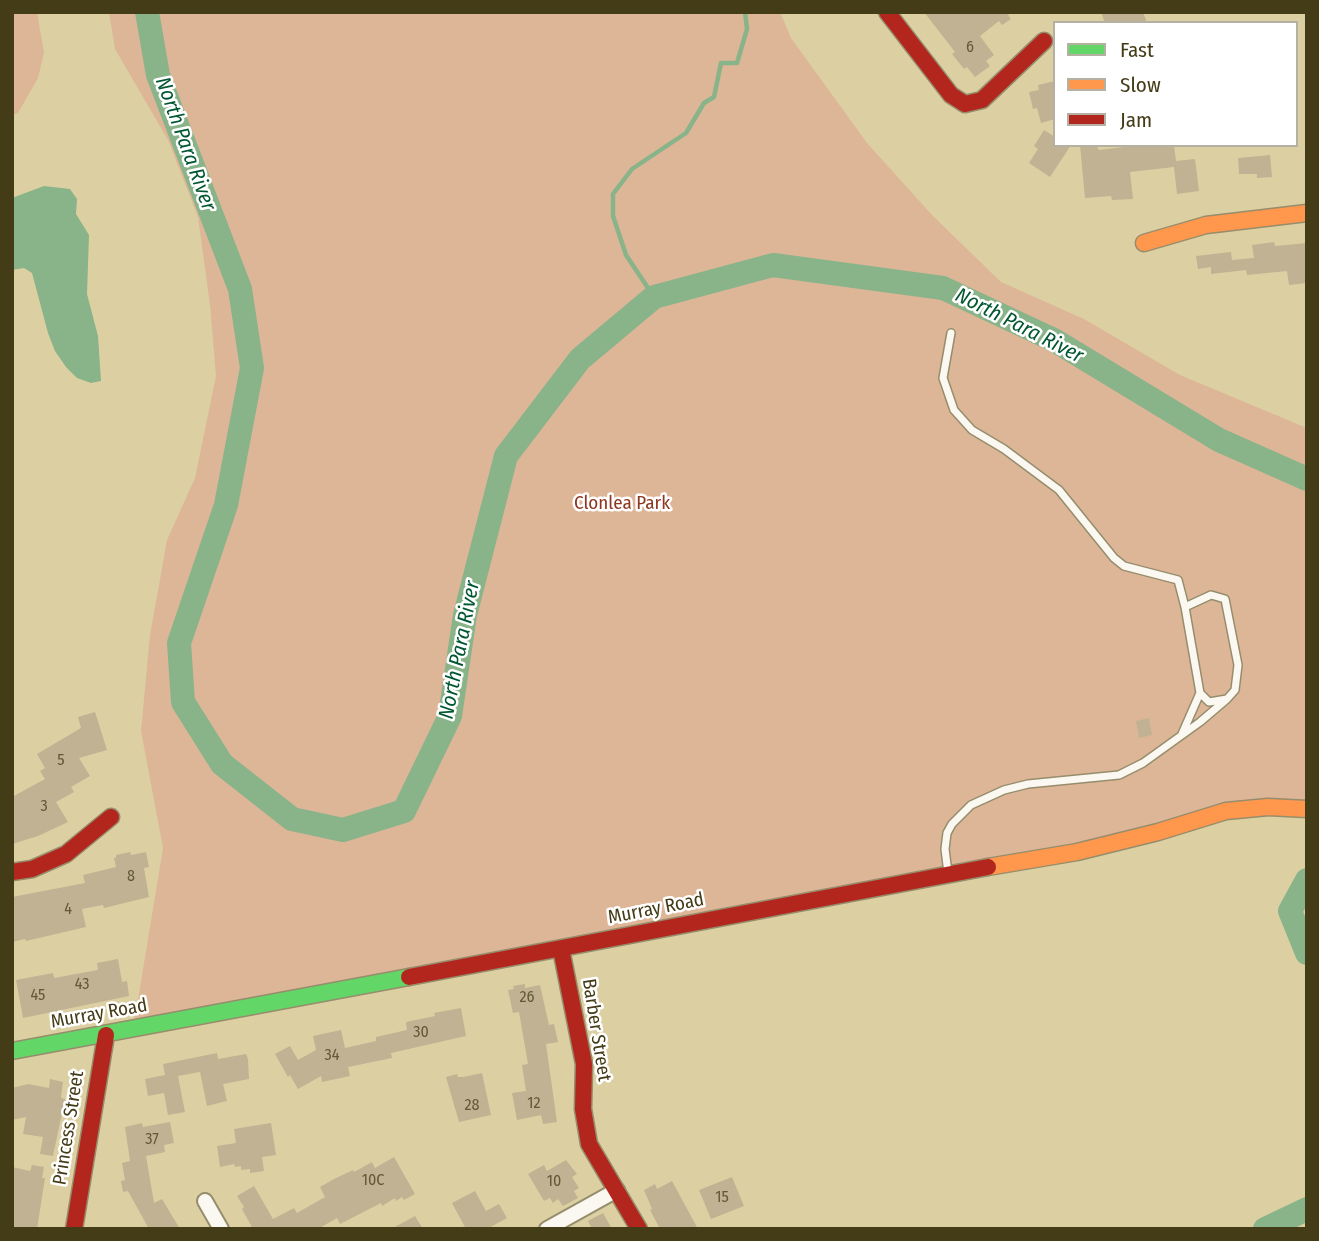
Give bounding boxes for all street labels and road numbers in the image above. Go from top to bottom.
street label: Murray Road [606,889,706,929]
street label: Barber Street [577,977,615,1083]
street label: Murray Road [49,994,149,1034]
street label: Princess Street [49,1069,89,1187]

